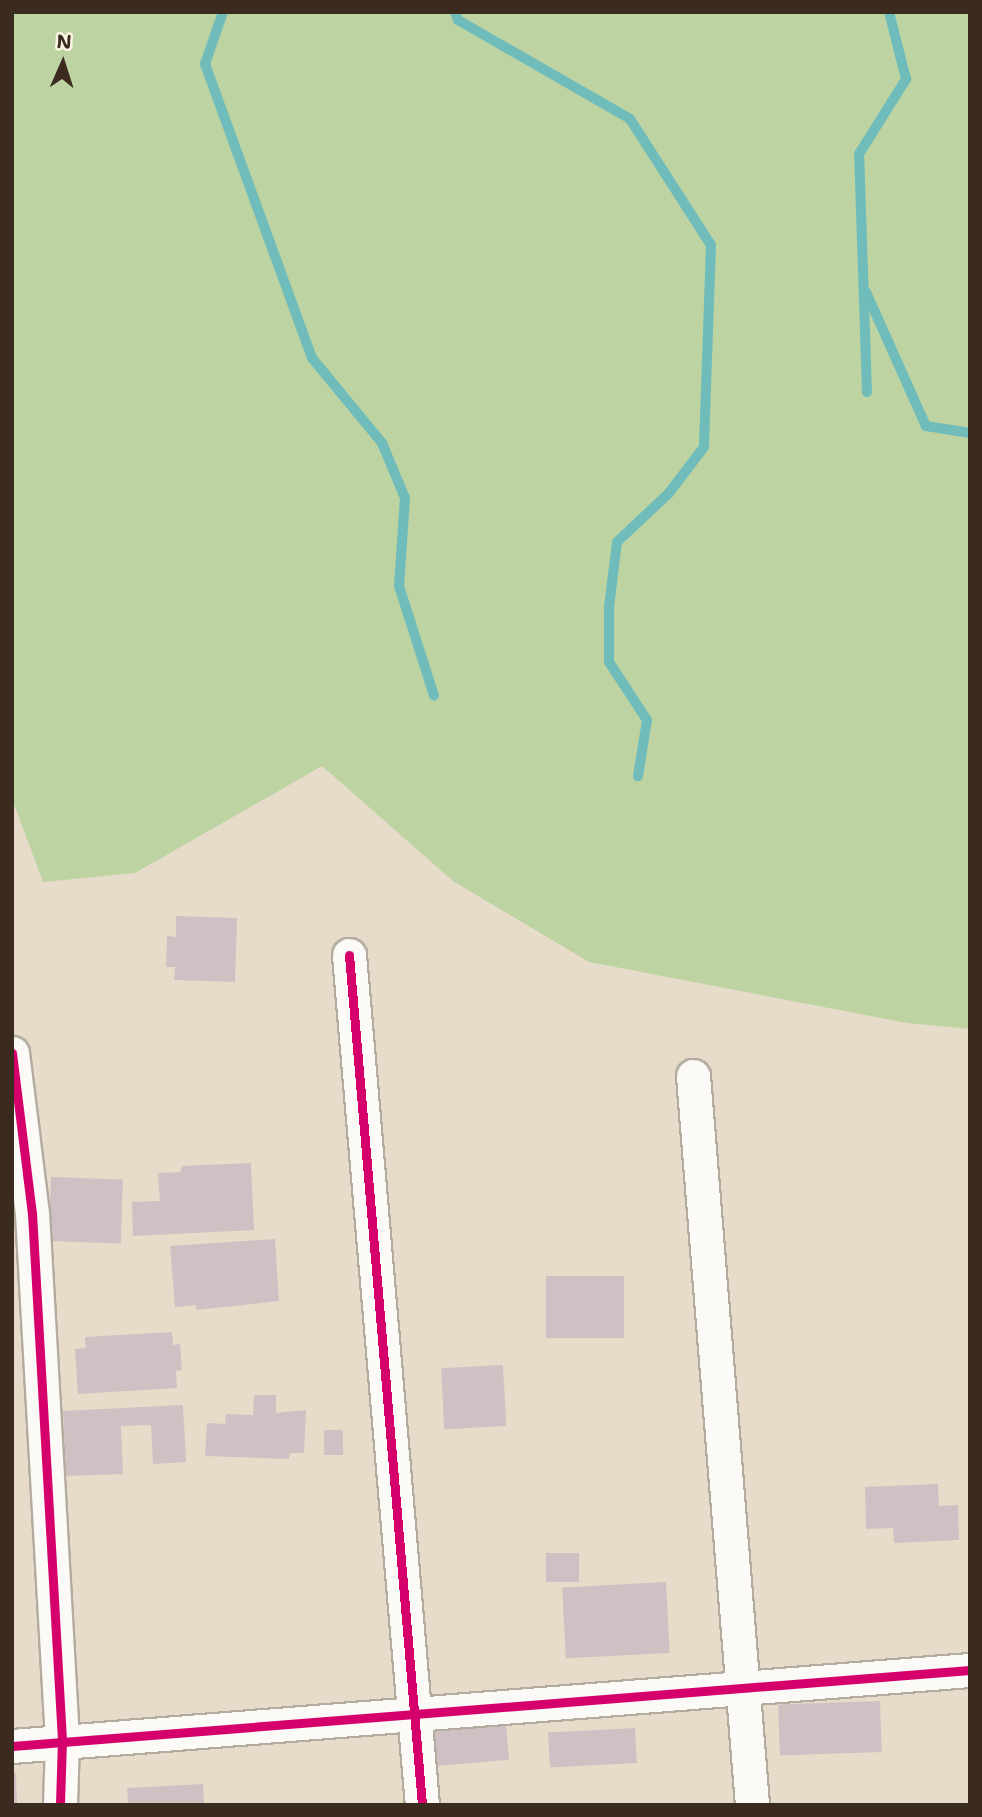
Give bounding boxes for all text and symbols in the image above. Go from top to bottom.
north arrow [28,28,98,98]
text: N [56,29,72,54]

